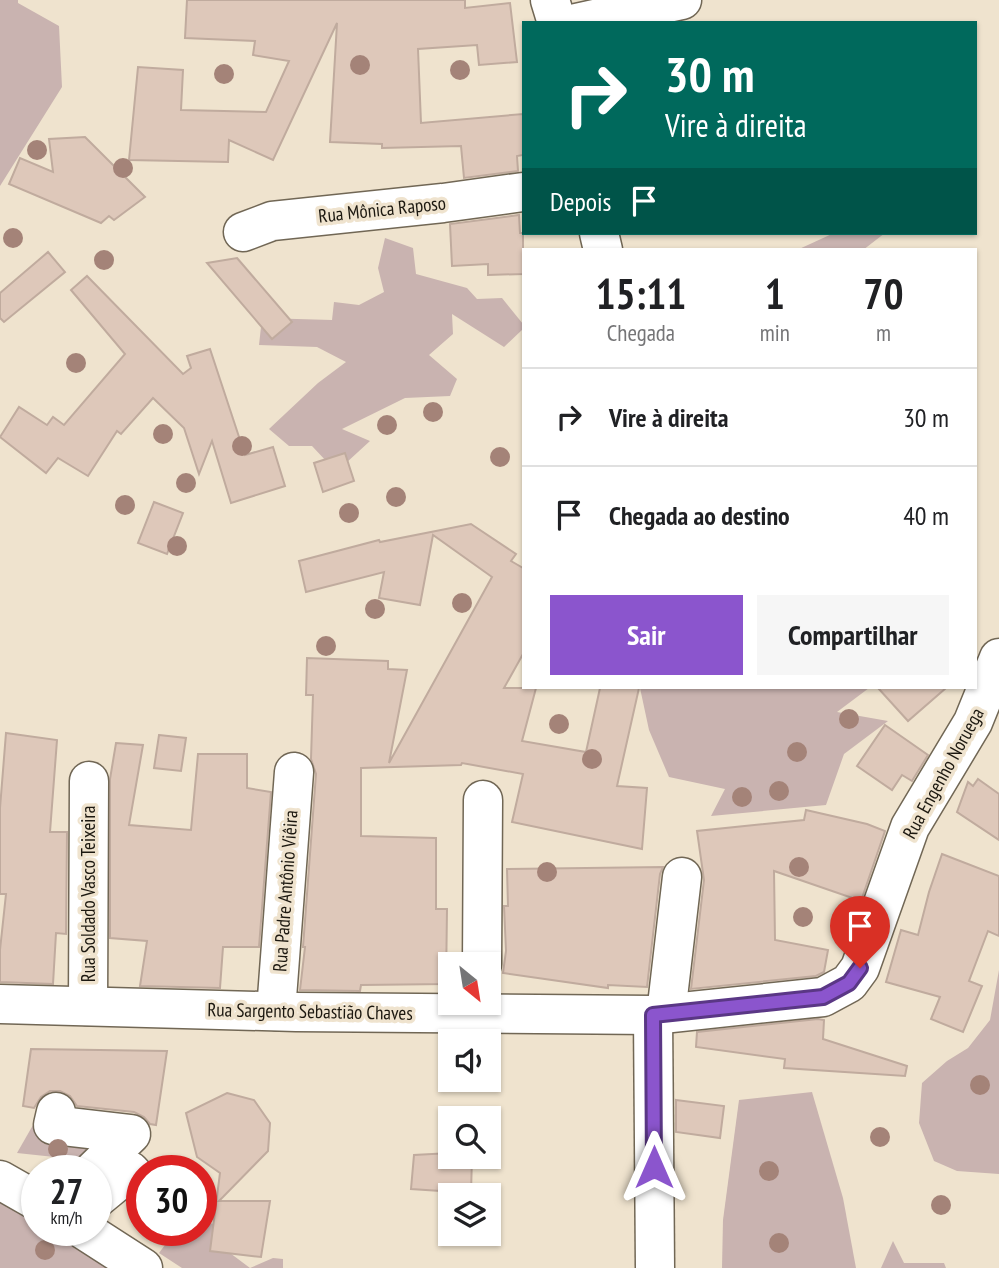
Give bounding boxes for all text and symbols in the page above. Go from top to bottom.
text: 30 m [665,42,754,106]
icon: right [550,49,641,140]
text: Vire à direita [665,104,806,146]
icon: arrive [625,182,663,220]
text: Depois [550,185,611,218]
street label: Rua Mônica Raposo [317,190,447,228]
text: 15:11 [595,266,686,321]
text: 1 [765,266,785,321]
text: 70 [863,266,903,321]
text: Chegada [607,318,675,347]
text: min [760,318,790,347]
text: m [876,318,891,347]
icon: right [550,398,588,436]
text: Vire à direita [609,401,728,434]
text: 30 m [903,401,949,434]
icon: arrive [550,496,588,534]
text: Chegada ao destino [609,499,790,532]
text: 40 m [903,499,949,532]
button: Sair [550,595,743,675]
button: Compartilhar [757,595,949,675]
street label: Rua Engenho Noruega [897,703,989,843]
street label: Rua Soldado Vasco Teixeira [76,806,100,982]
street label: Rua Padre Antônio Viêira [267,809,303,973]
pin [830,896,890,968]
icon: arrive [841,907,879,945]
north arrow [438,952,500,1015]
map controls [438,952,501,1246]
street label: Rua Sargento Sebastião Chaves [207,997,413,1025]
button: sound [438,1029,501,1092]
button: search [438,1106,501,1169]
position arrow [617,1130,691,1204]
speed limit sign: 30 [126,1155,217,1246]
text: 27 [50,1168,83,1214]
button: layers [438,1183,501,1246]
text: km/h [51,1206,82,1229]

